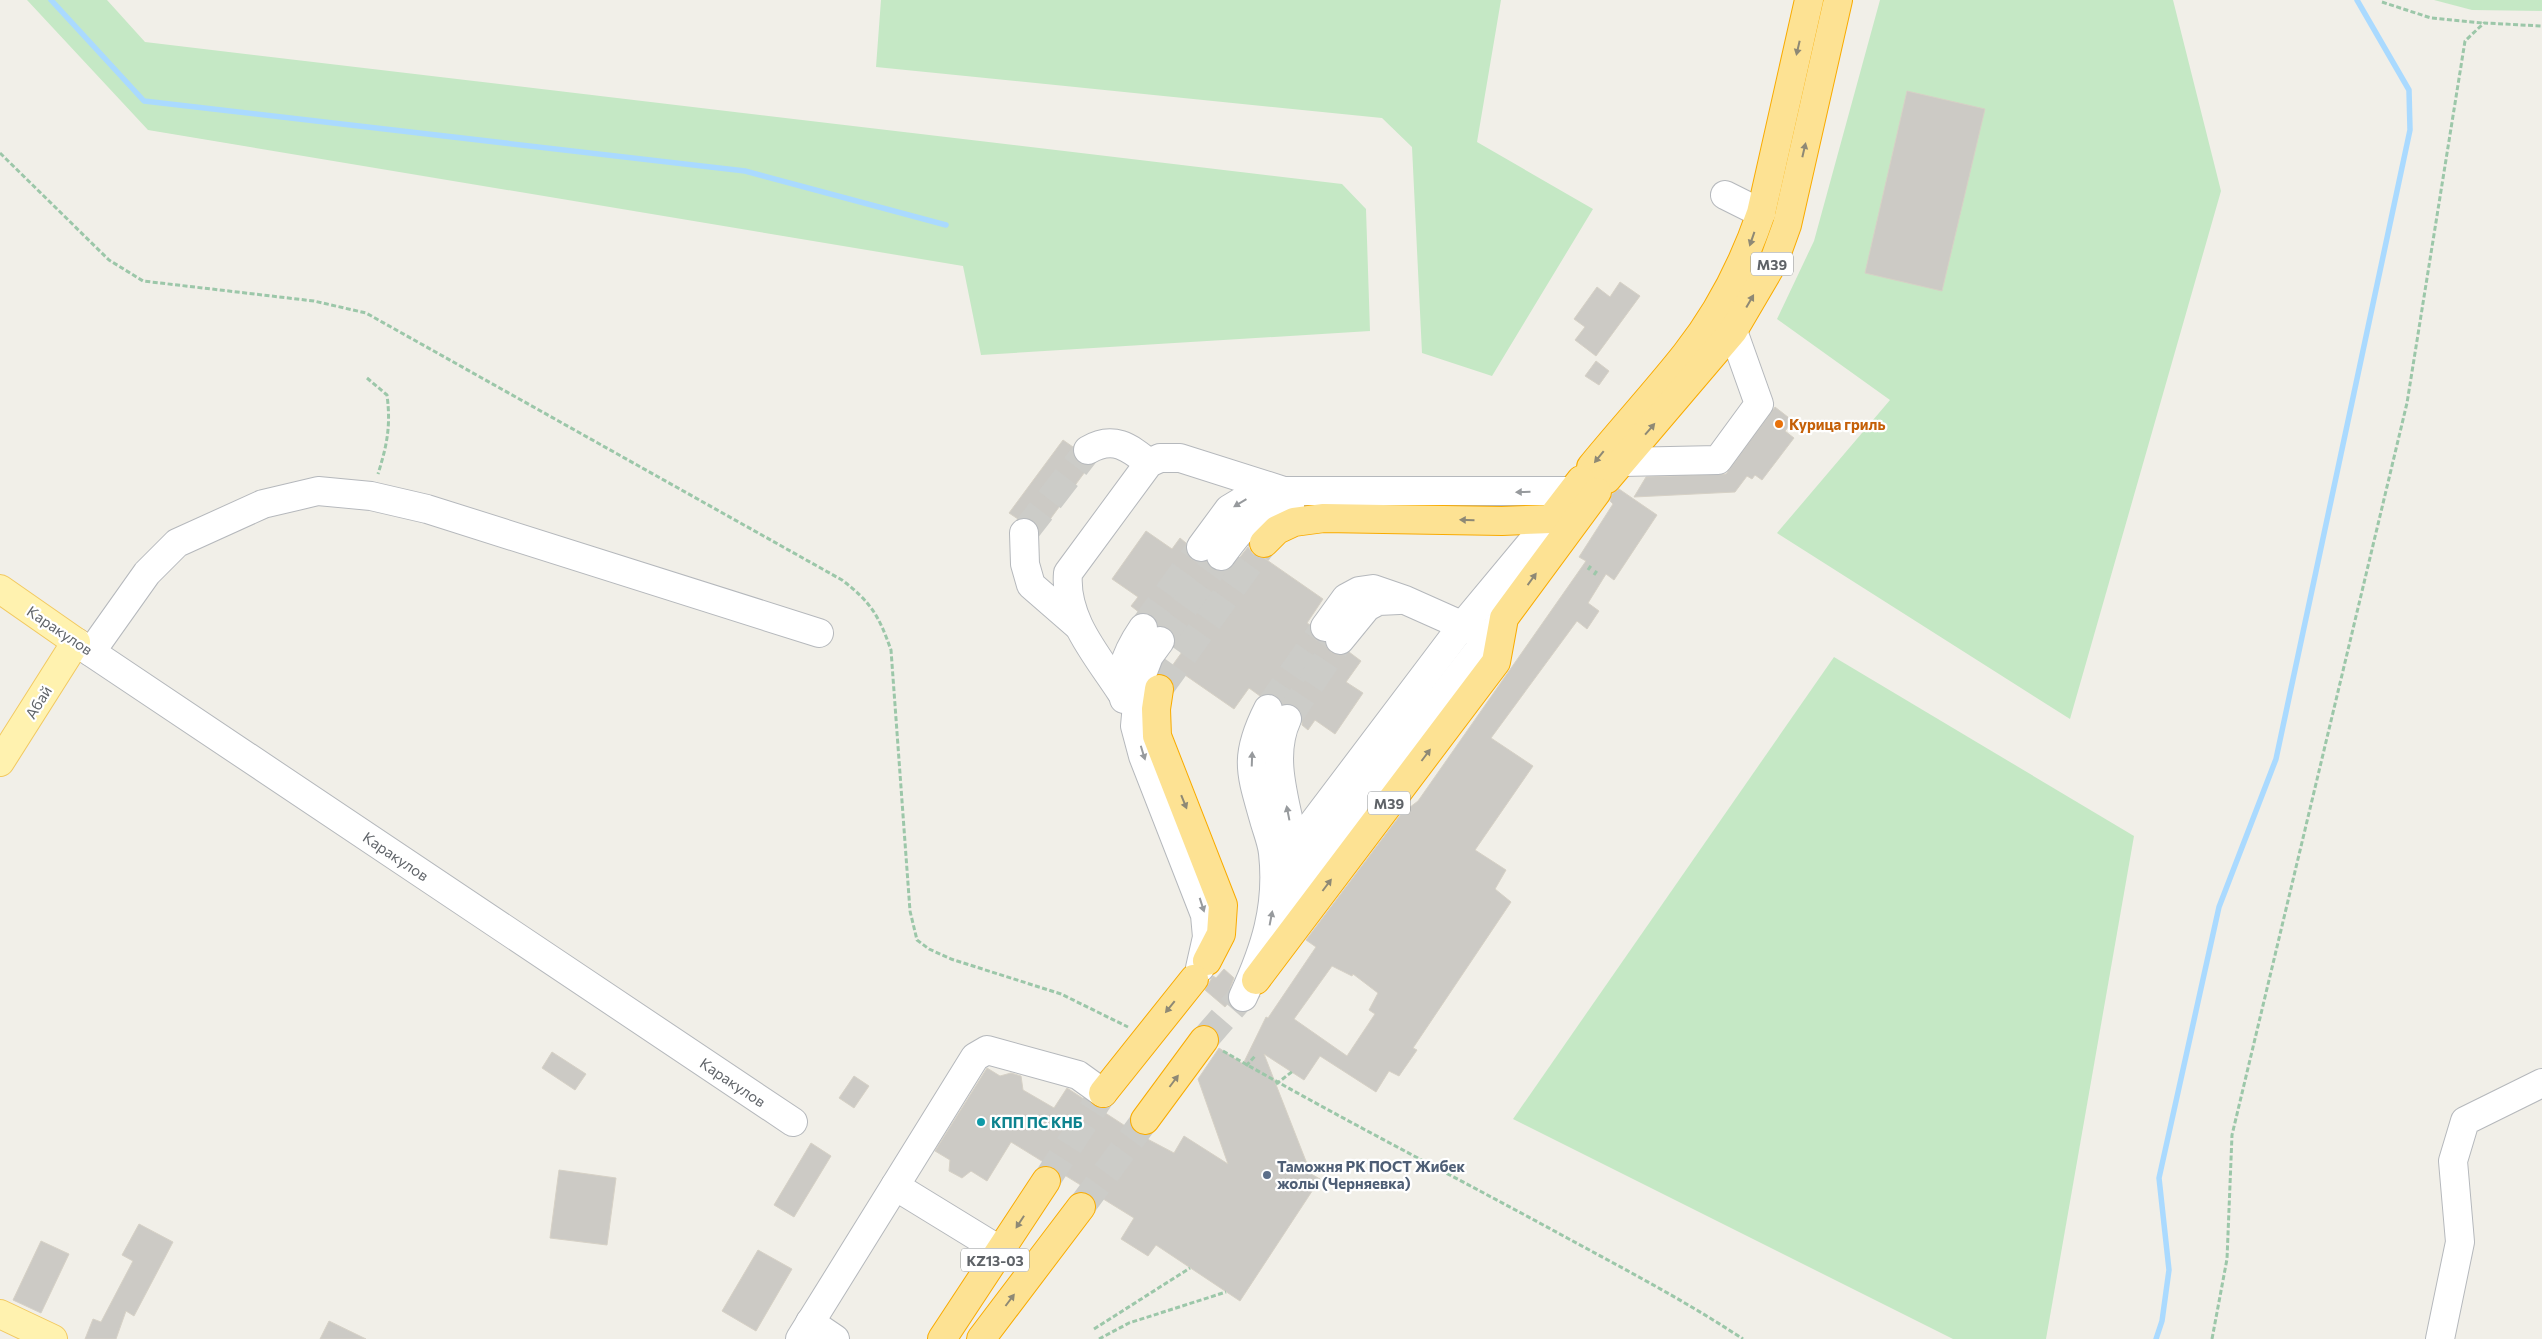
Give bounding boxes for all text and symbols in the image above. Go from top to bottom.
one-way arrow [1794,40,1802,55]
one-way arrow [1800,142,1808,157]
one-way arrow [1748,232,1755,247]
road number: M39 [1751,252,1793,276]
one-way arrow [1745,295,1754,308]
place label: Курица гриль [1789,415,1886,433]
marker: Курица гриль [1773,418,1785,430]
one-way arrow [1645,423,1656,436]
one-way arrow [1594,451,1605,464]
one-way arrow [1515,488,1531,496]
one-way arrow [1234,498,1247,507]
one-way arrow [1459,516,1475,524]
one-way arrow [1527,573,1538,586]
street label: Каракулов [24,601,96,659]
street label: Абай [21,682,55,722]
one-way arrow [1139,746,1147,761]
one-way arrow [1420,749,1431,762]
one-way arrow [1248,751,1256,767]
road number: M39 [1368,791,1410,814]
one-way arrow [1180,795,1188,810]
one-way arrow [1284,805,1292,820]
street label: Каракулов [360,827,432,885]
one-way arrow [1322,879,1333,892]
one-way arrow [1198,897,1206,912]
one-way arrow [1267,911,1275,926]
one-way arrow [1165,1001,1176,1014]
street label: Каракулов [697,1053,769,1111]
one-way arrow [1169,1074,1179,1088]
place label: КПП ПС КНБ [991,1113,1083,1131]
marker: КПП ПС КНБ [975,1116,987,1128]
place label: Таможня РК ПОСТ Жибек жолы (Черняевка) [1277,1157,1466,1192]
marker: Таможня РК ПОСТ Жибек жолы (Черняевка) [1261,1169,1273,1181]
one-way arrow [1015,1215,1025,1229]
road number: KZ13-03 [961,1248,1029,1272]
one-way arrow [1005,1294,1016,1307]

